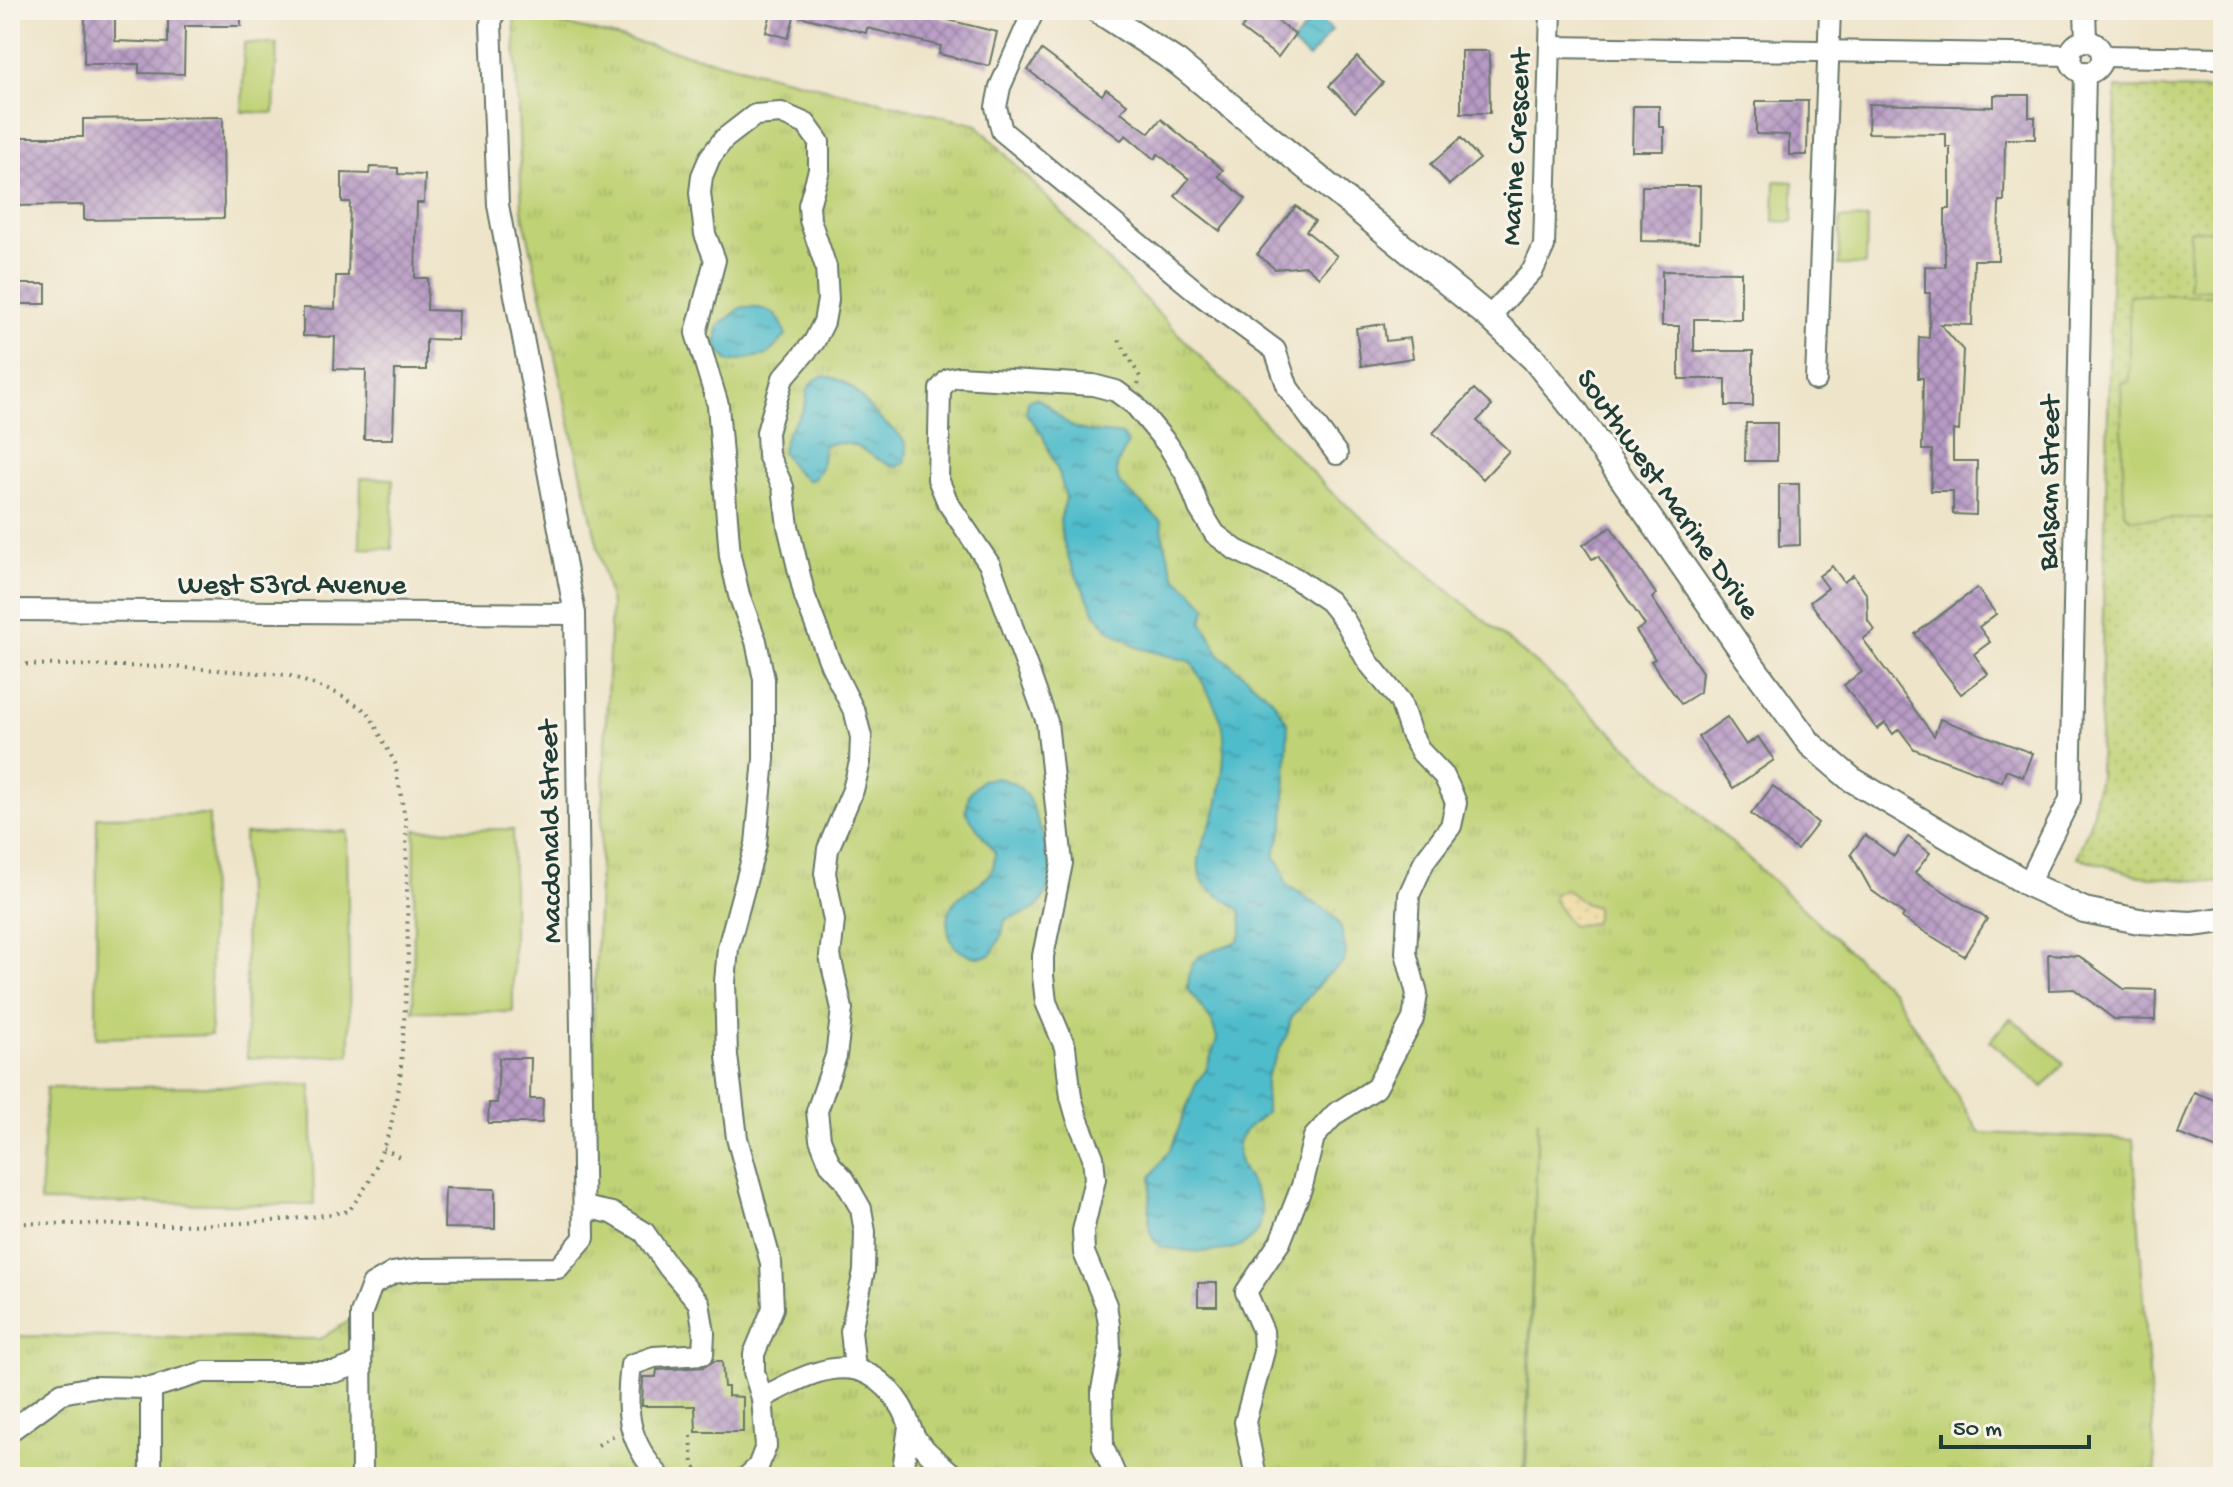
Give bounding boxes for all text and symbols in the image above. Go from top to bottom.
street label: Marine Crescent [1496,45,1541,247]
street label: Southwest Marine Drive [1567,364,1766,628]
street label: Balsam Street [2032,393,2071,572]
street label: West 53rd Avenue [178,570,407,605]
street label: Macdonald Street [533,717,572,944]
scale bar [1941,1399,2089,1449]
text: 50 m [1953,1416,2002,1445]

